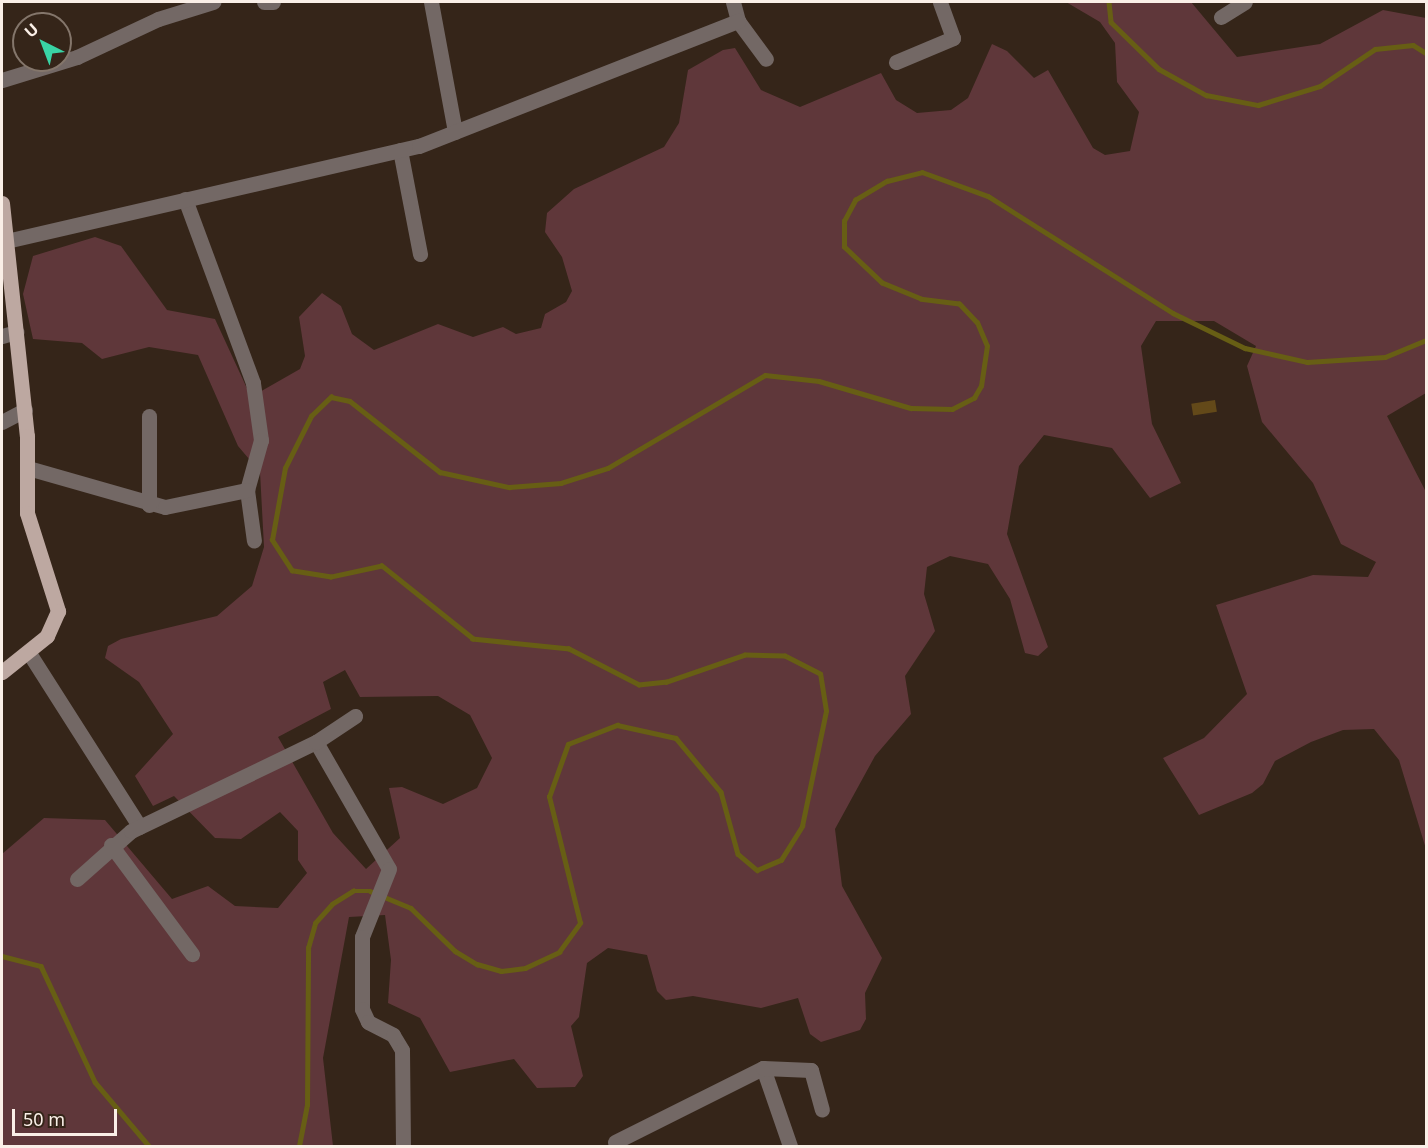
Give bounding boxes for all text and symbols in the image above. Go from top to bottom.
north arrow [12,12,72,72]
text: U [19,18,43,42]
scale bar [15,1097,120,1135]
text: 50 m [23,1107,65,1131]

